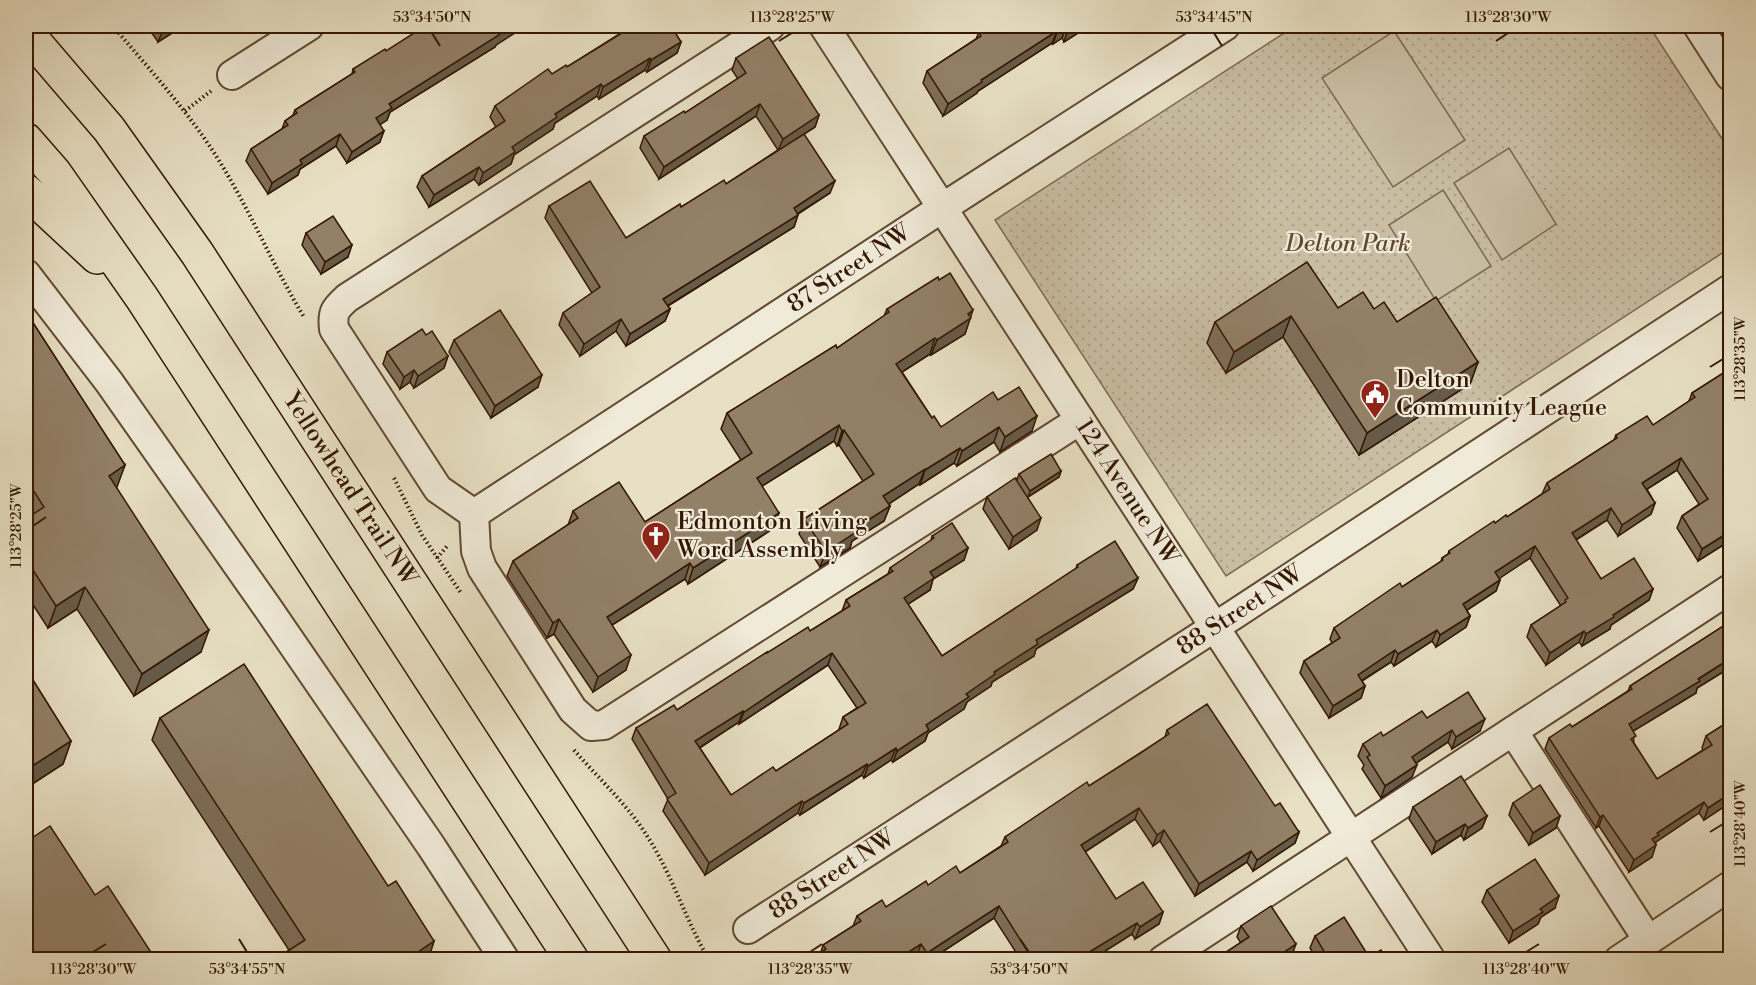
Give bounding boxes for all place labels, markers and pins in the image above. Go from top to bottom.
place label: Delton Community League [1396,365,1607,423]
public building icon: Delton Community League [1359,378,1391,420]
place label: Edmonton Living Word Assembly [676,507,868,565]
church icon: Edmonton Living Word Assembly [640,520,672,562]

